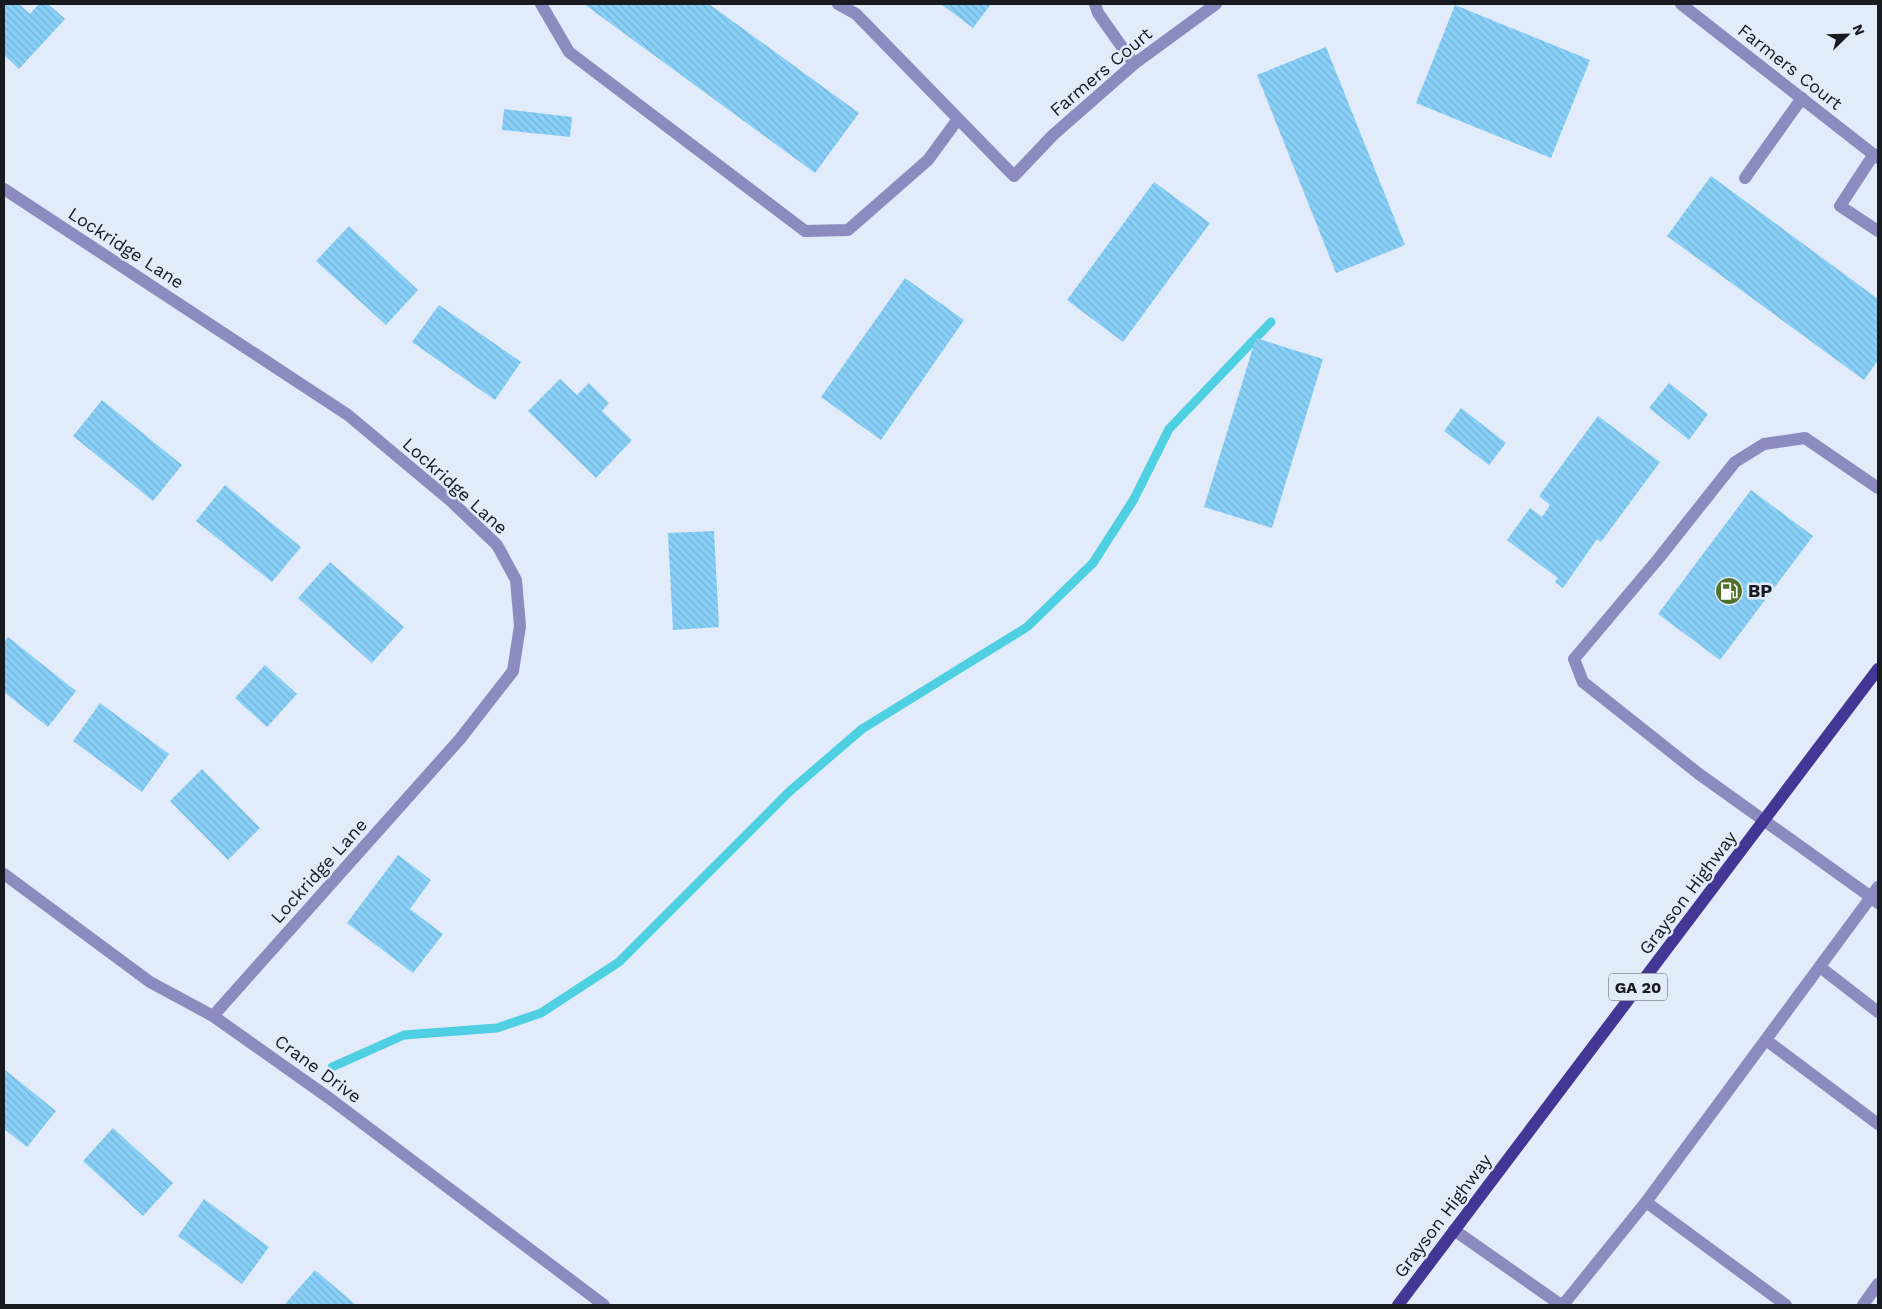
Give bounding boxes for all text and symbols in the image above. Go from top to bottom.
north arrow [1822,10,1872,60]
street label: Farmers Court [1734,19,1847,114]
text: N [1850,22,1868,38]
street label: Farmers Court [1046,23,1156,120]
street label: Lockridge Lane [65,202,188,293]
street label: Lockridge Lane [399,433,512,538]
fuel station icon: BP [1714,576,1744,606]
place label: BP [1748,580,1772,601]
street label: Lockridge Lane [266,814,371,927]
street label: Grayson Highway [1634,826,1741,958]
road number: GA 20 [1609,974,1667,1000]
street label: Crane Drive [271,1030,366,1107]
street label: Grayson Highway [1389,1149,1496,1281]

